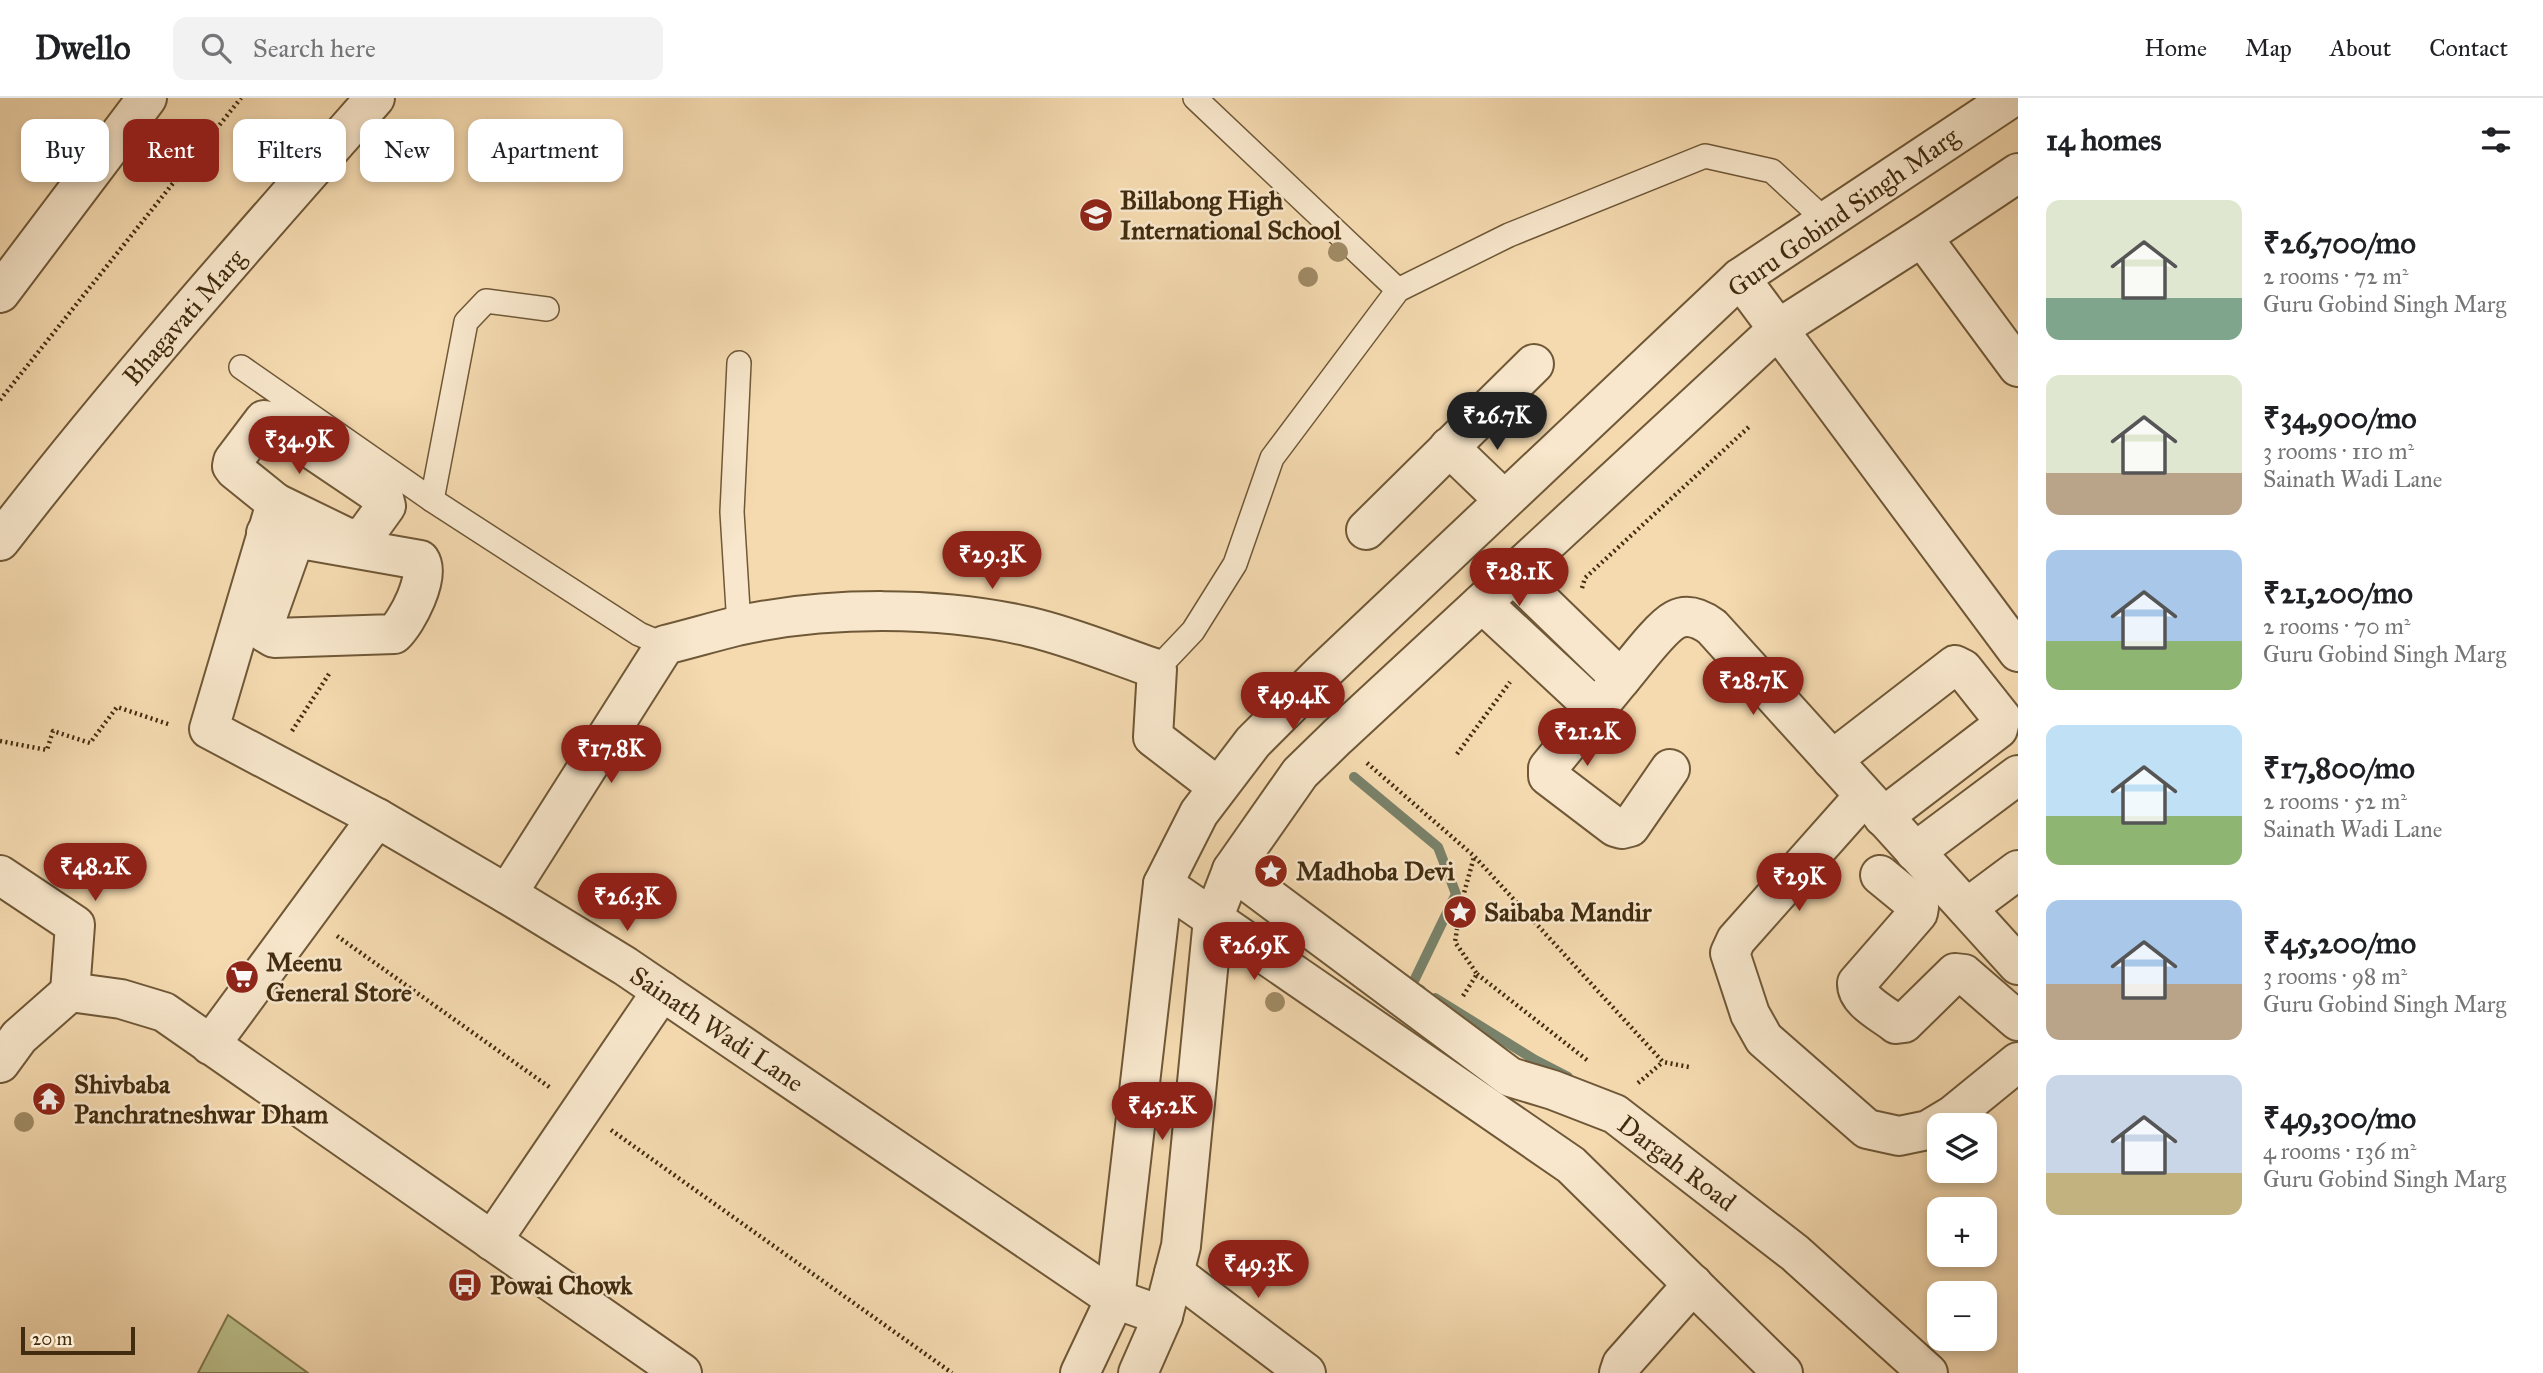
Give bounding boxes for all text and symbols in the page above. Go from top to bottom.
search box [173,17,663,80]
text: Dwello [35,28,131,68]
icon: search [197,29,235,67]
text: Search here [253,32,376,64]
text: Home [2144,33,2207,63]
text: Map [2245,33,2292,63]
text: About [2330,33,2391,63]
text: Contact [2429,33,2508,63]
chip: Buy [21,119,109,182]
chip: Rent [123,119,219,182]
chip: Filters [233,119,346,182]
chip: New [360,119,454,182]
chip: Apartment [468,119,623,182]
street label: Guru Gobind Singh Marg [1721,120,1965,304]
icon: filters [2477,121,2515,159]
text: 14 homes [2046,122,2161,158]
place label: Billabong High International School [1120,184,1342,246]
school or university icon: Billabong High International School [1077,196,1115,234]
text: ₹26,700/mo [2263,225,2416,261]
icon: home [2102,228,2186,312]
street label: Bhagavati Marg [116,242,253,392]
text: 2 rooms · 72 m² [2263,262,2408,290]
text: Guru Gobind Singh Marg [2263,290,2506,318]
pin: ₹26.7K [1440,392,1554,452]
text: ₹34,900/mo [2263,400,2417,436]
text: ₹26.7K [1463,401,1531,429]
icon: home [2102,403,2186,487]
pin: ₹34.9K [242,416,356,476]
text: ₹34.9K [264,425,334,453]
text: 3 rooms · 110 m² [2263,437,2414,465]
text: Sainath Wadi Lane [2263,465,2442,493]
pin: ₹29.3K [935,532,1049,591]
text: ₹29.3K [958,540,1026,568]
pin: ₹28.1K [1462,548,1576,608]
text: ₹28.1K [1486,557,1552,585]
text: ₹21,200/mo [2263,575,2413,611]
icon: home [2102,578,2186,662]
text: 2 rooms · 70 m² [2263,612,2411,640]
text: Guru Gobind Singh Marg [2263,640,2506,668]
pin: ₹28.7K [1696,658,1810,717]
text: ₹28.7K [1719,666,1787,694]
pin: ₹49.4K [1236,672,1350,732]
text: ₹49.4K [1257,681,1329,709]
pin: ₹21.2K [1530,708,1644,768]
text: ₹21.2K [1554,717,1620,745]
pin: ₹17.8K [554,726,668,785]
text: ₹17.8K [577,734,645,762]
text: ₹17,800/mo [2263,750,2415,786]
icon: home [2102,753,2186,837]
text: 2 rooms · 52 m² [2263,787,2407,815]
text: Sainath Wadi Lane [2263,815,2442,843]
pin: ₹48.2K [38,844,152,903]
text: ₹48.2K [60,852,130,880]
place icon: Madhoba Devi [1252,852,1290,890]
pin: ₹29K [1758,854,1840,913]
place label: Madhoba Devi [1296,855,1455,887]
text: ₹29K [1772,862,1826,890]
pin: ₹26.3K [570,874,684,933]
text: ₹26.3K [594,882,660,910]
place icon: Saibaba Mandir [1441,893,1479,931]
place label: Saibaba Mandir [1484,896,1653,928]
pin: ₹26.9K [1197,922,1311,982]
text: ₹45,200/mo [2263,925,2416,961]
icon: home [2102,928,2186,1012]
text: ₹26.9K [1219,931,1289,959]
place label: Meenu General Store [266,946,412,1008]
supermarket icon: Meenu General Store [223,958,261,996]
street label: Sainath Wadi Lane [624,959,810,1099]
text: 3 rooms · 98 m² [2263,962,2407,990]
text: Guru Gobind Singh Marg [2263,990,2506,1018]
place label: Shivbaba Panchratneshwar Dham [74,1068,328,1130]
temple icon: Shivbaba Panchratneshwar Dham [30,1080,68,1118]
pin: ₹45.2K [1105,1082,1219,1142]
text: ₹45.2K [1128,1091,1196,1119]
text: ₹49,300/mo [2263,1100,2416,1136]
icon: home [2102,1103,2186,1187]
street label: Dargah Road [1612,1108,1742,1218]
map controls [1927,1113,1997,1351]
button: layers [1927,1113,1997,1183]
text: 4 rooms · 136 m² [2263,1137,2416,1165]
text: Guru Gobind Singh Marg [2263,1165,2506,1193]
button: + [1927,1197,1997,1267]
pin: ₹49.3K [1201,1240,1315,1300]
text: ₹49.3K [1224,1249,1292,1277]
bus stop icon: Powai Chowk [446,1266,484,1304]
place label: Powai Chowk [490,1269,633,1301]
button: − [1927,1281,1997,1351]
scale bar [21,1324,135,1356]
text: 20 m [32,1327,73,1350]

